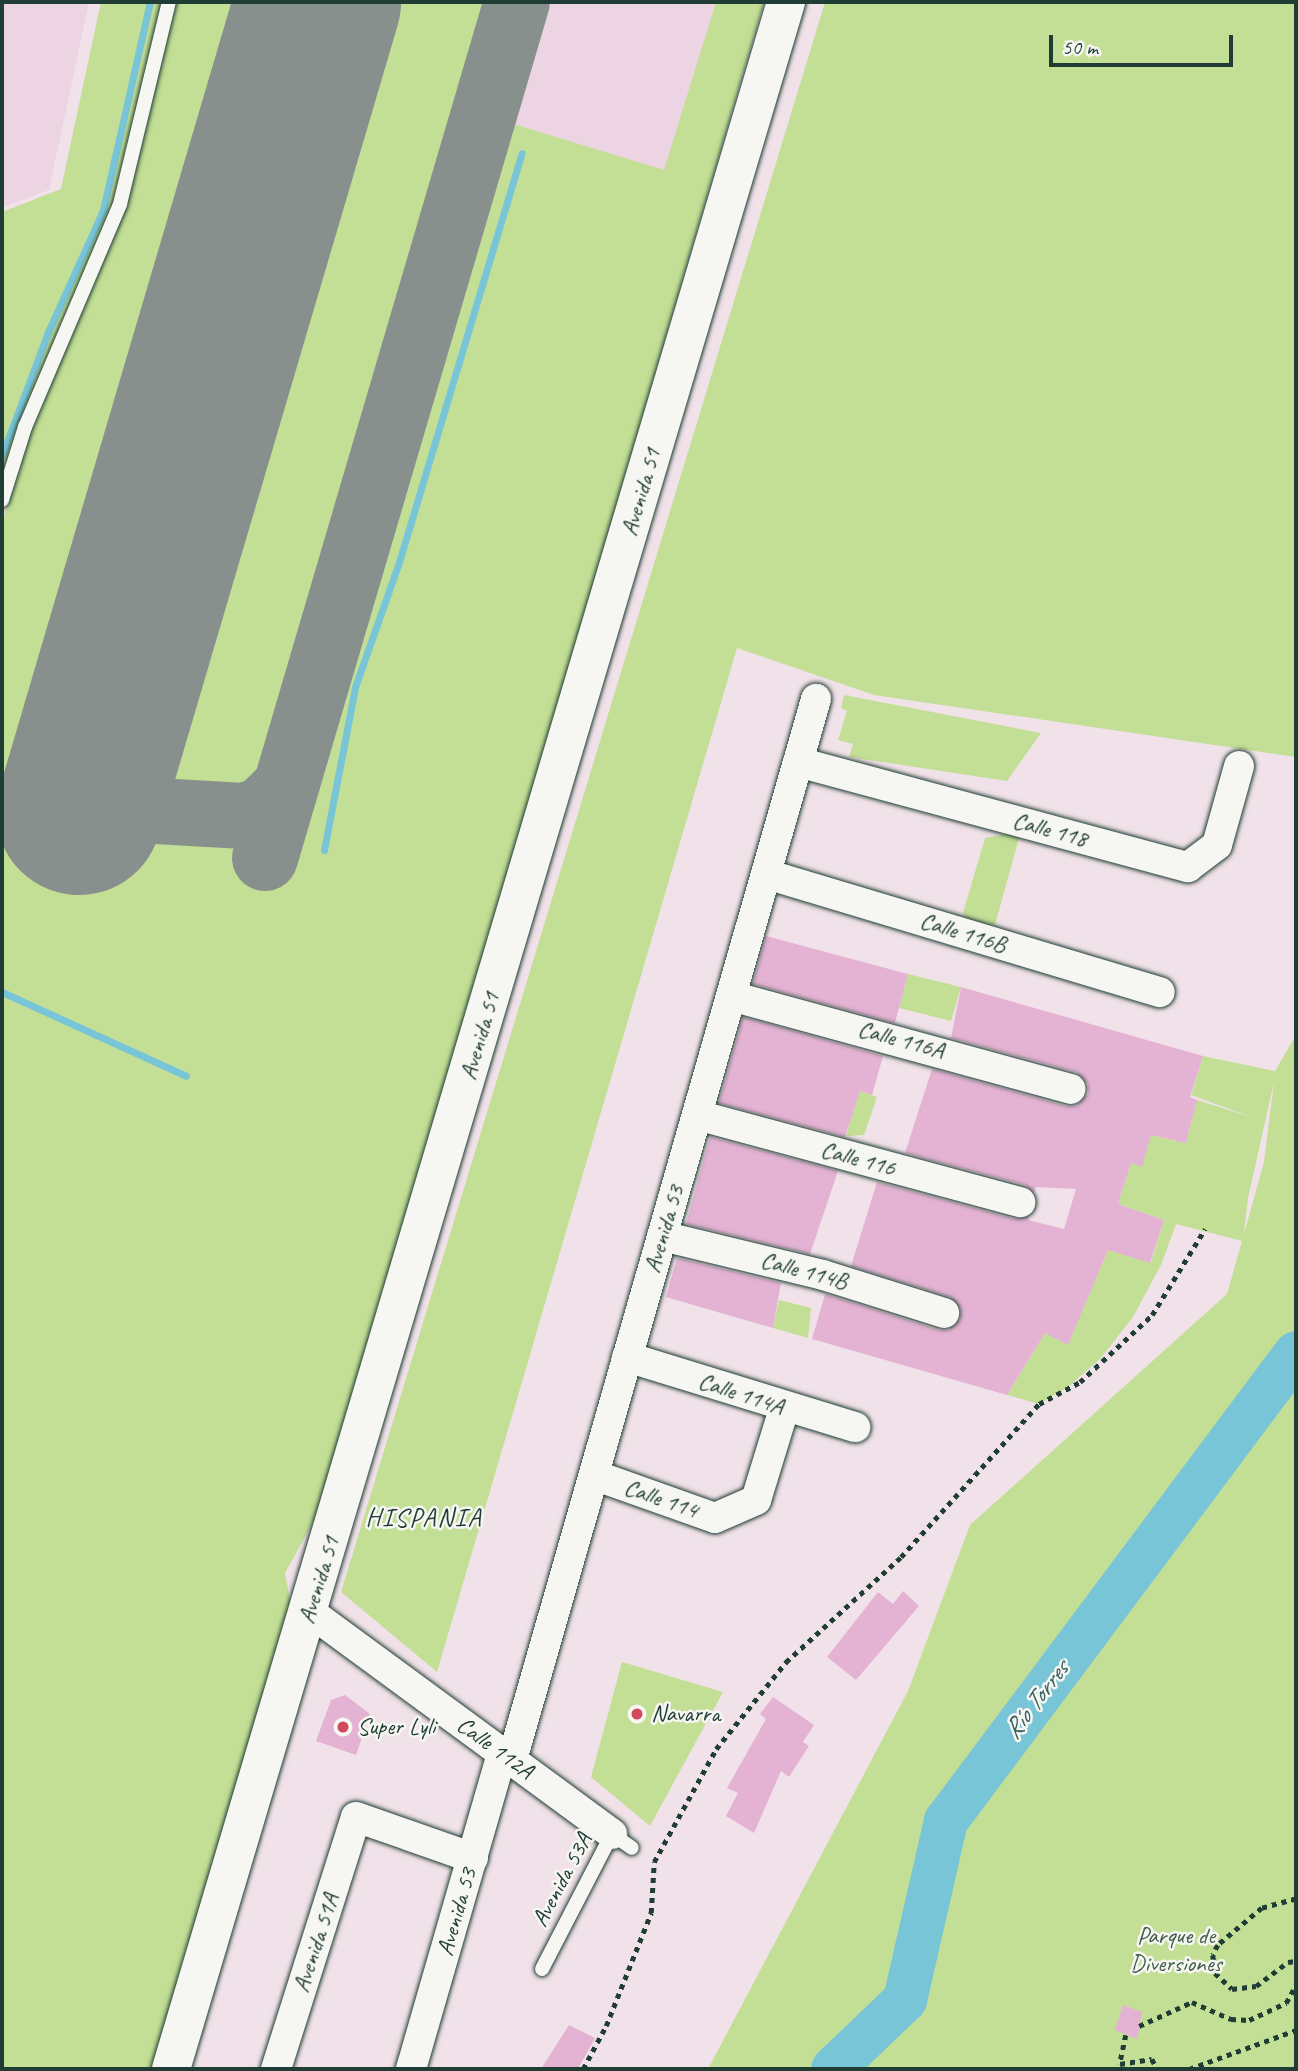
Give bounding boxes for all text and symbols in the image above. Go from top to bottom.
scale bar [1053,21,1237,65]
text: 50 m [1062,34,1098,60]
street label: Avenida 51 [615,445,667,539]
street label: Calle 118 [1010,806,1090,854]
street label: Calle 116B [917,906,1009,960]
street label: Avenida 51 [454,989,506,1083]
street label: Calle 116A [855,1015,947,1065]
street label: Calle 116 [818,1135,898,1183]
street label: Avenida 53 [638,1182,690,1276]
street label: Calle 114B [758,1246,850,1296]
street label: Calle 114A [695,1367,787,1421]
street label: Calle 114 [620,1473,702,1525]
district label: HISPANIA [367,1502,481,1534]
street label: Avenida 51 [292,1533,346,1627]
water label: Río Torres [997,1655,1075,1745]
place label: Navarra [651,1700,720,1728]
marker: Navarra [629,1706,645,1722]
street label: Calle 112A [451,1710,539,1786]
place label: Super Lyli [357,1713,435,1741]
marker: Super Lyli [335,1719,351,1735]
street label: Avenida 53A [525,1828,599,1932]
street label: Avenida 53 [431,1865,483,1959]
street label: Avenida 51A [287,1890,345,1996]
park label: Parque de Diversiones [1130,1922,1222,1978]

